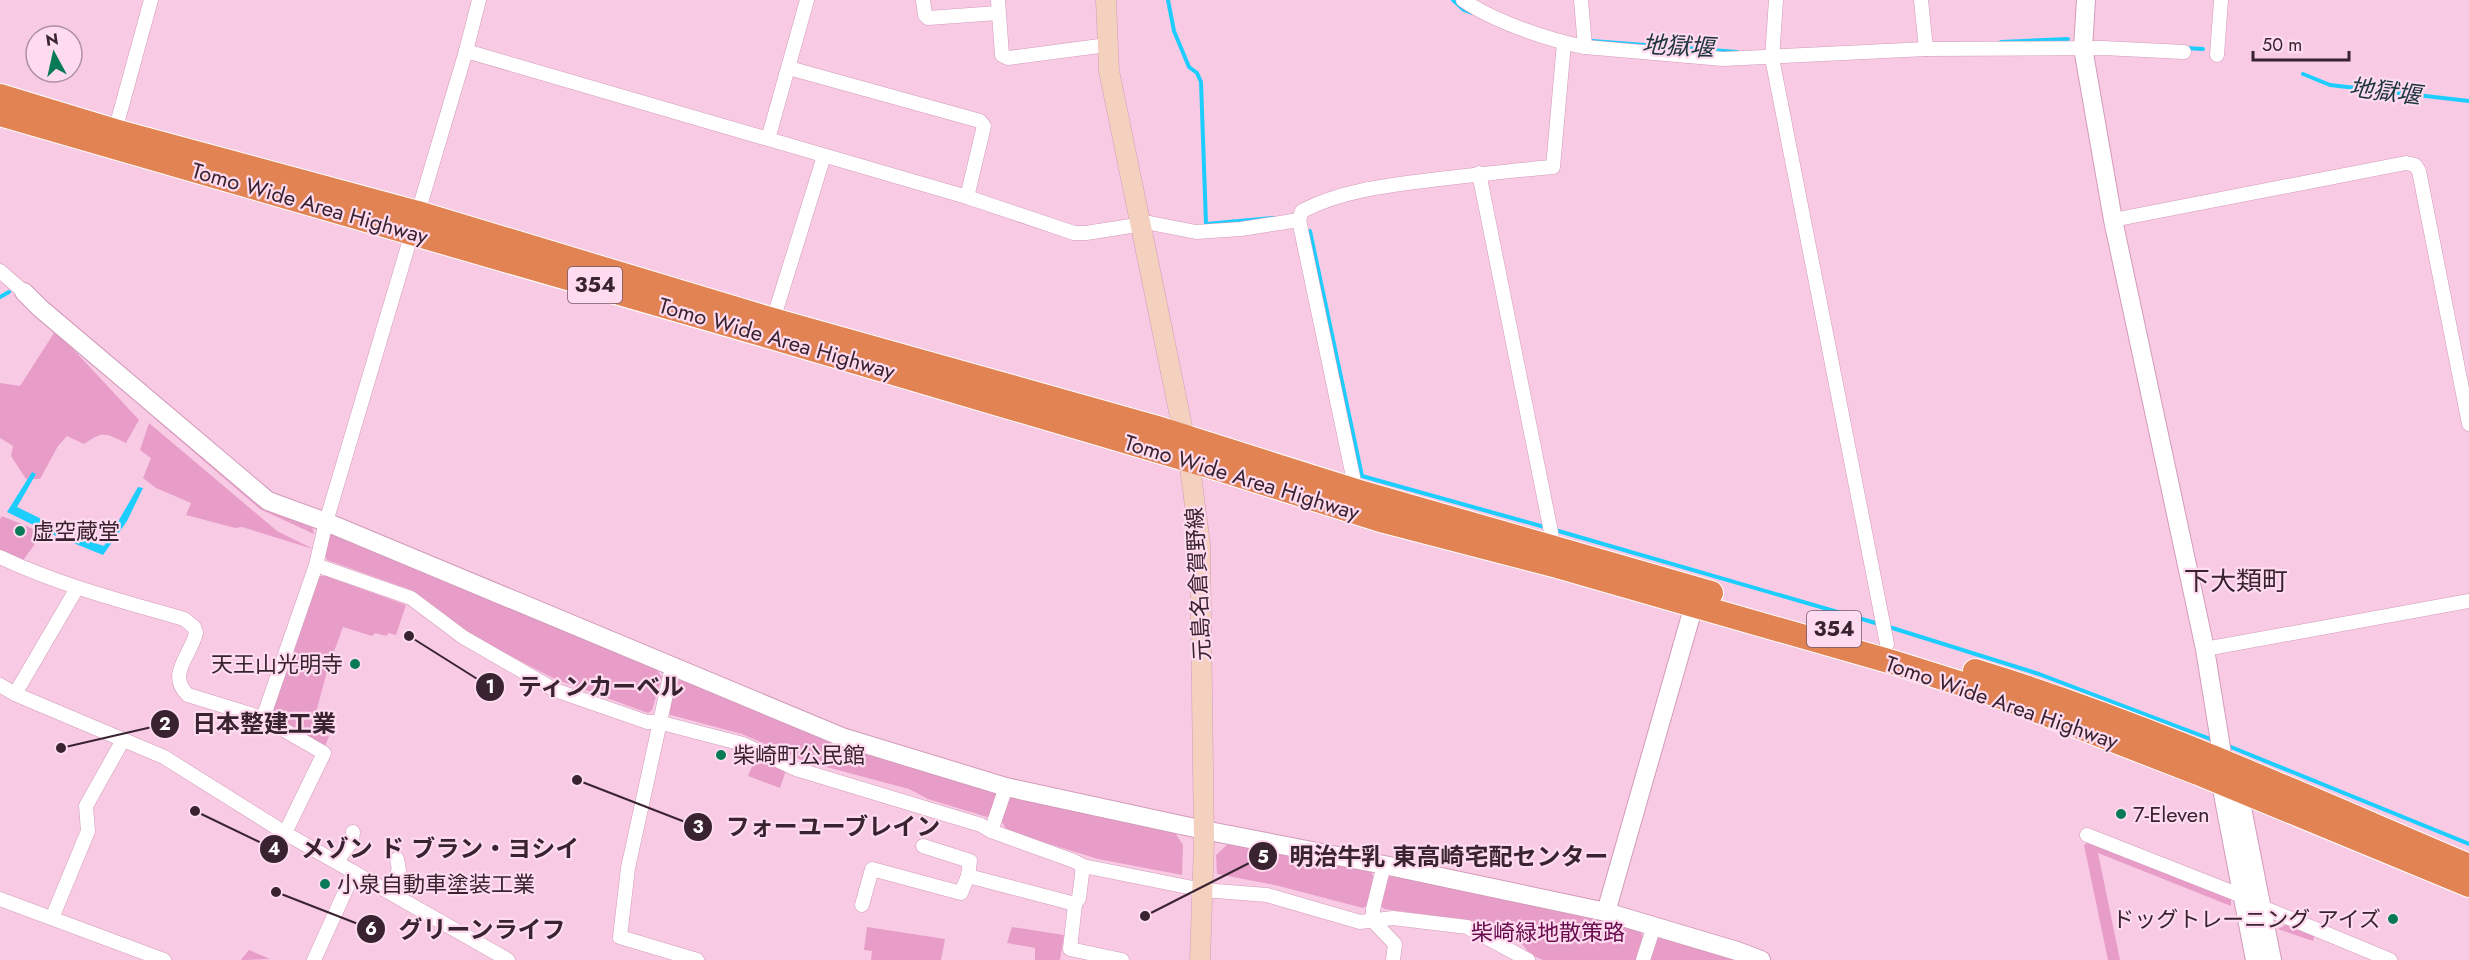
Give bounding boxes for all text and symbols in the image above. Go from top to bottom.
north arrow [24,24,84,84]
scale bar [2253,24,2349,62]
text: N [44,27,60,52]
water label: 地獄堰 [1641,27,1719,66]
text: 50 m [2262,32,2302,58]
water label: 地獄堰 [2347,69,2427,113]
street label: Tomo Wide Area Highway [188,154,432,252]
road number: 354 [568,267,622,303]
street label: Tomo Wide Area Highway [655,289,899,387]
street label: Tomo Wide Area Highway [1120,426,1364,528]
street label: 元島名倉賀野線 [1178,506,1218,662]
place label: 虚空蔵堂 [32,515,120,547]
marker: 虚空蔵堂 [13,524,27,538]
district label: 下大類町 [2184,562,2288,600]
road number: 354 [1807,611,1861,647]
street label: Tomo Wide Area Highway [1881,647,2123,757]
place label: 天王山光明寺 [211,648,343,680]
marker: 天王山光明寺 [348,657,362,671]
callout: ティンカーベル [475,666,697,708]
text: ティンカーベル [518,669,684,704]
text: 1 [485,674,495,700]
callout: 日本整建工業 [150,703,348,745]
text: 日本整建工業 [192,706,336,741]
text: 2 [159,711,171,737]
place label: 柴崎町公民館 [733,739,865,771]
marker: 柴崎町公民館 [714,748,728,762]
place label: 7-Eleven [2133,798,2210,830]
callout: フォーユーブレイン [683,806,953,848]
marker: 7-Eleven [2114,807,2128,821]
text: フォーユーブレイン [726,809,940,844]
text: 3 [692,814,704,840]
callout: メゾン ド ブラン・ヨシイ [259,828,591,870]
text: メゾン ド ブラン・ヨシイ [301,831,579,866]
callout: 明治牛乳 東高崎宅配センター [1248,835,1621,877]
text: 4 [268,836,280,862]
text: 明治牛乳 東高崎宅配センター [1289,839,1609,874]
text: 5 [1257,844,1269,870]
place label: 小泉自動車塗装工業 [337,868,535,900]
marker: 小泉自動車塗装工業 [318,877,332,891]
place label: ドッグトレーニング アイズ [2112,903,2381,935]
callout: グリーンライフ [356,908,578,950]
text: グリーンライフ [399,912,565,947]
marker: ドッグトレーニング アイズ [2386,912,2400,926]
text: 6 [365,916,377,942]
park label: 柴崎緑地散策路 [1471,916,1625,948]

